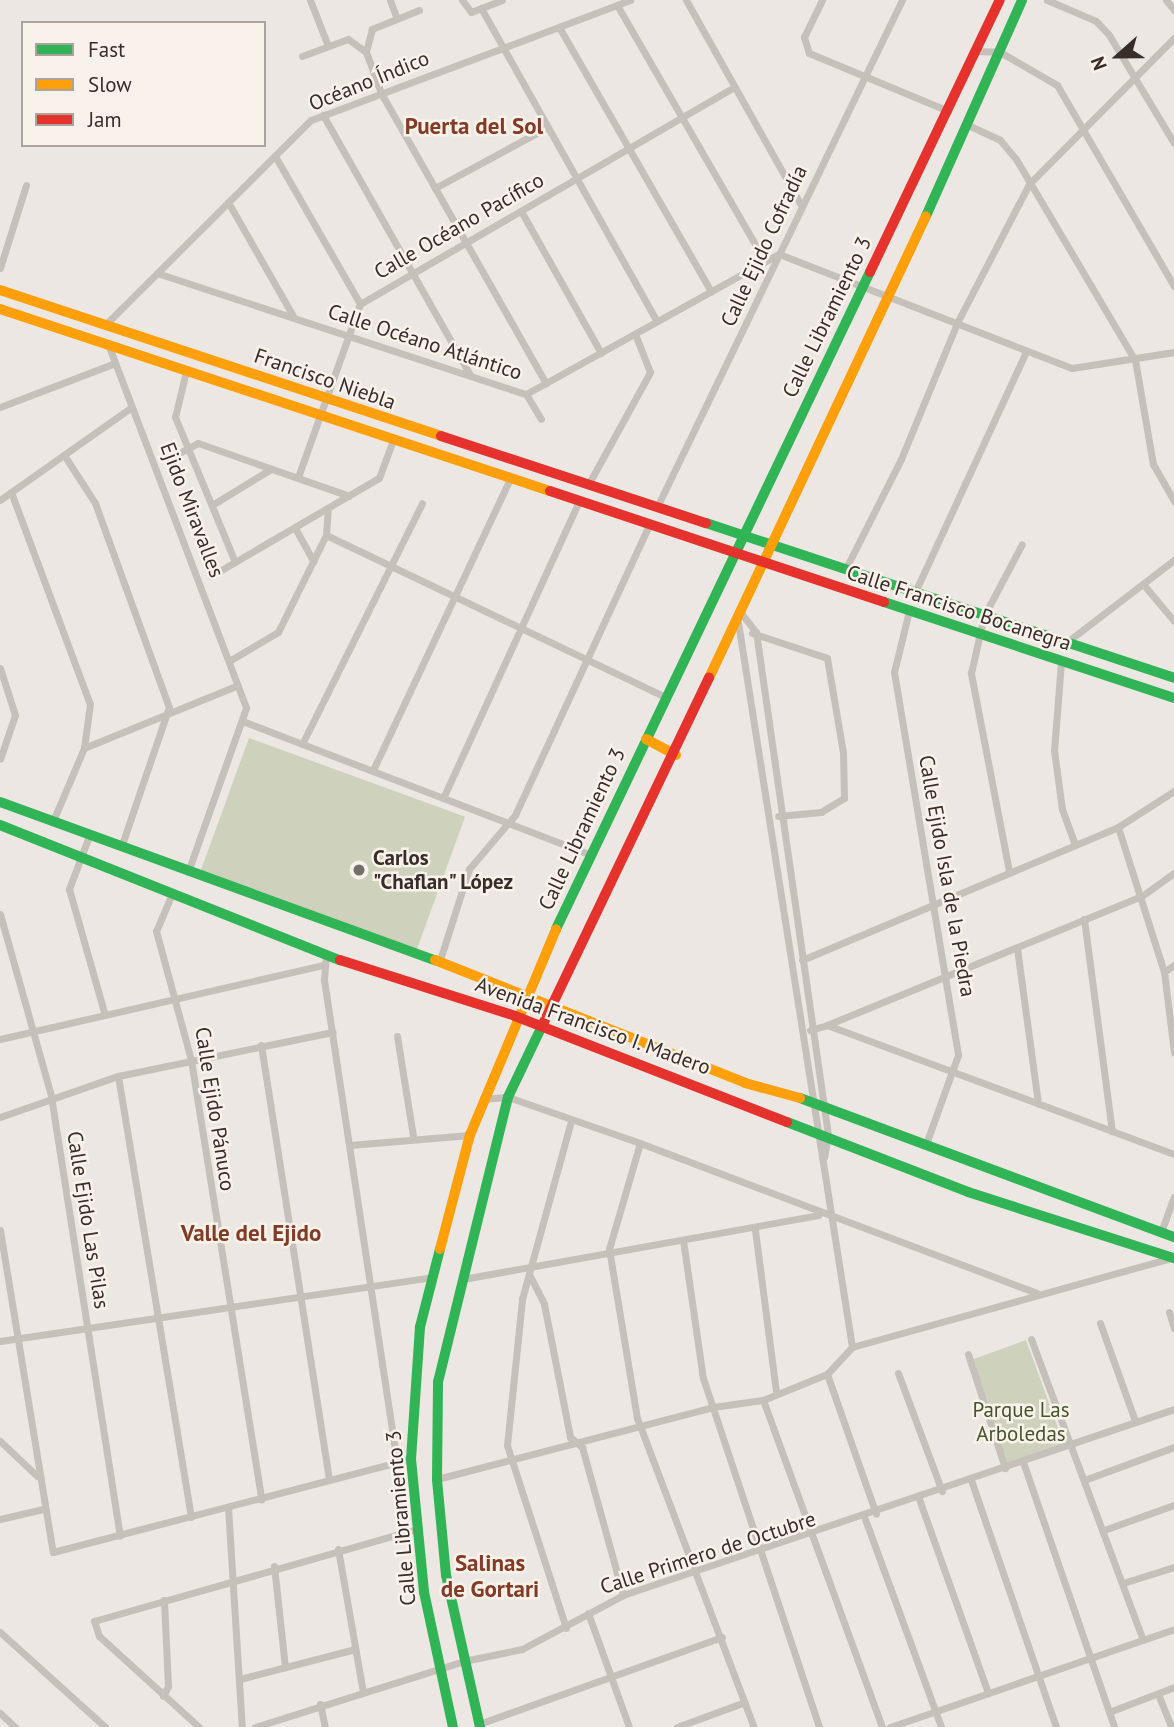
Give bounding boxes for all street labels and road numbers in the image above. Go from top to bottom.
street label: Océano Índico [305,45,433,117]
street label: Calle Ejido Cofradía [716,161,812,331]
street label: Calle Océano Pacífico [370,167,548,285]
street label: Calle Libramiento 3 [777,232,877,402]
street label: Calle Océano Atlántico [324,299,526,385]
street label: Francisco Niebla [251,343,399,415]
street label: Ejido Miravalles [155,439,229,581]
street label: Calle Francisco Bocanegra [844,560,1074,656]
street label: Calle Libramiento 3 [533,744,631,914]
street label: Calle Ejido Isla de la Piedra [913,753,981,999]
street label: Avenida Francisco I. Madero [471,971,715,1081]
street label: Calle Ejido Pánuco [190,1025,240,1193]
street label: Calle Ejido Las Pilas [62,1129,114,1311]
street label: Calle Libramiento 3 [381,1429,421,1607]
street label: Calle Primero de Octubre [597,1506,819,1600]

